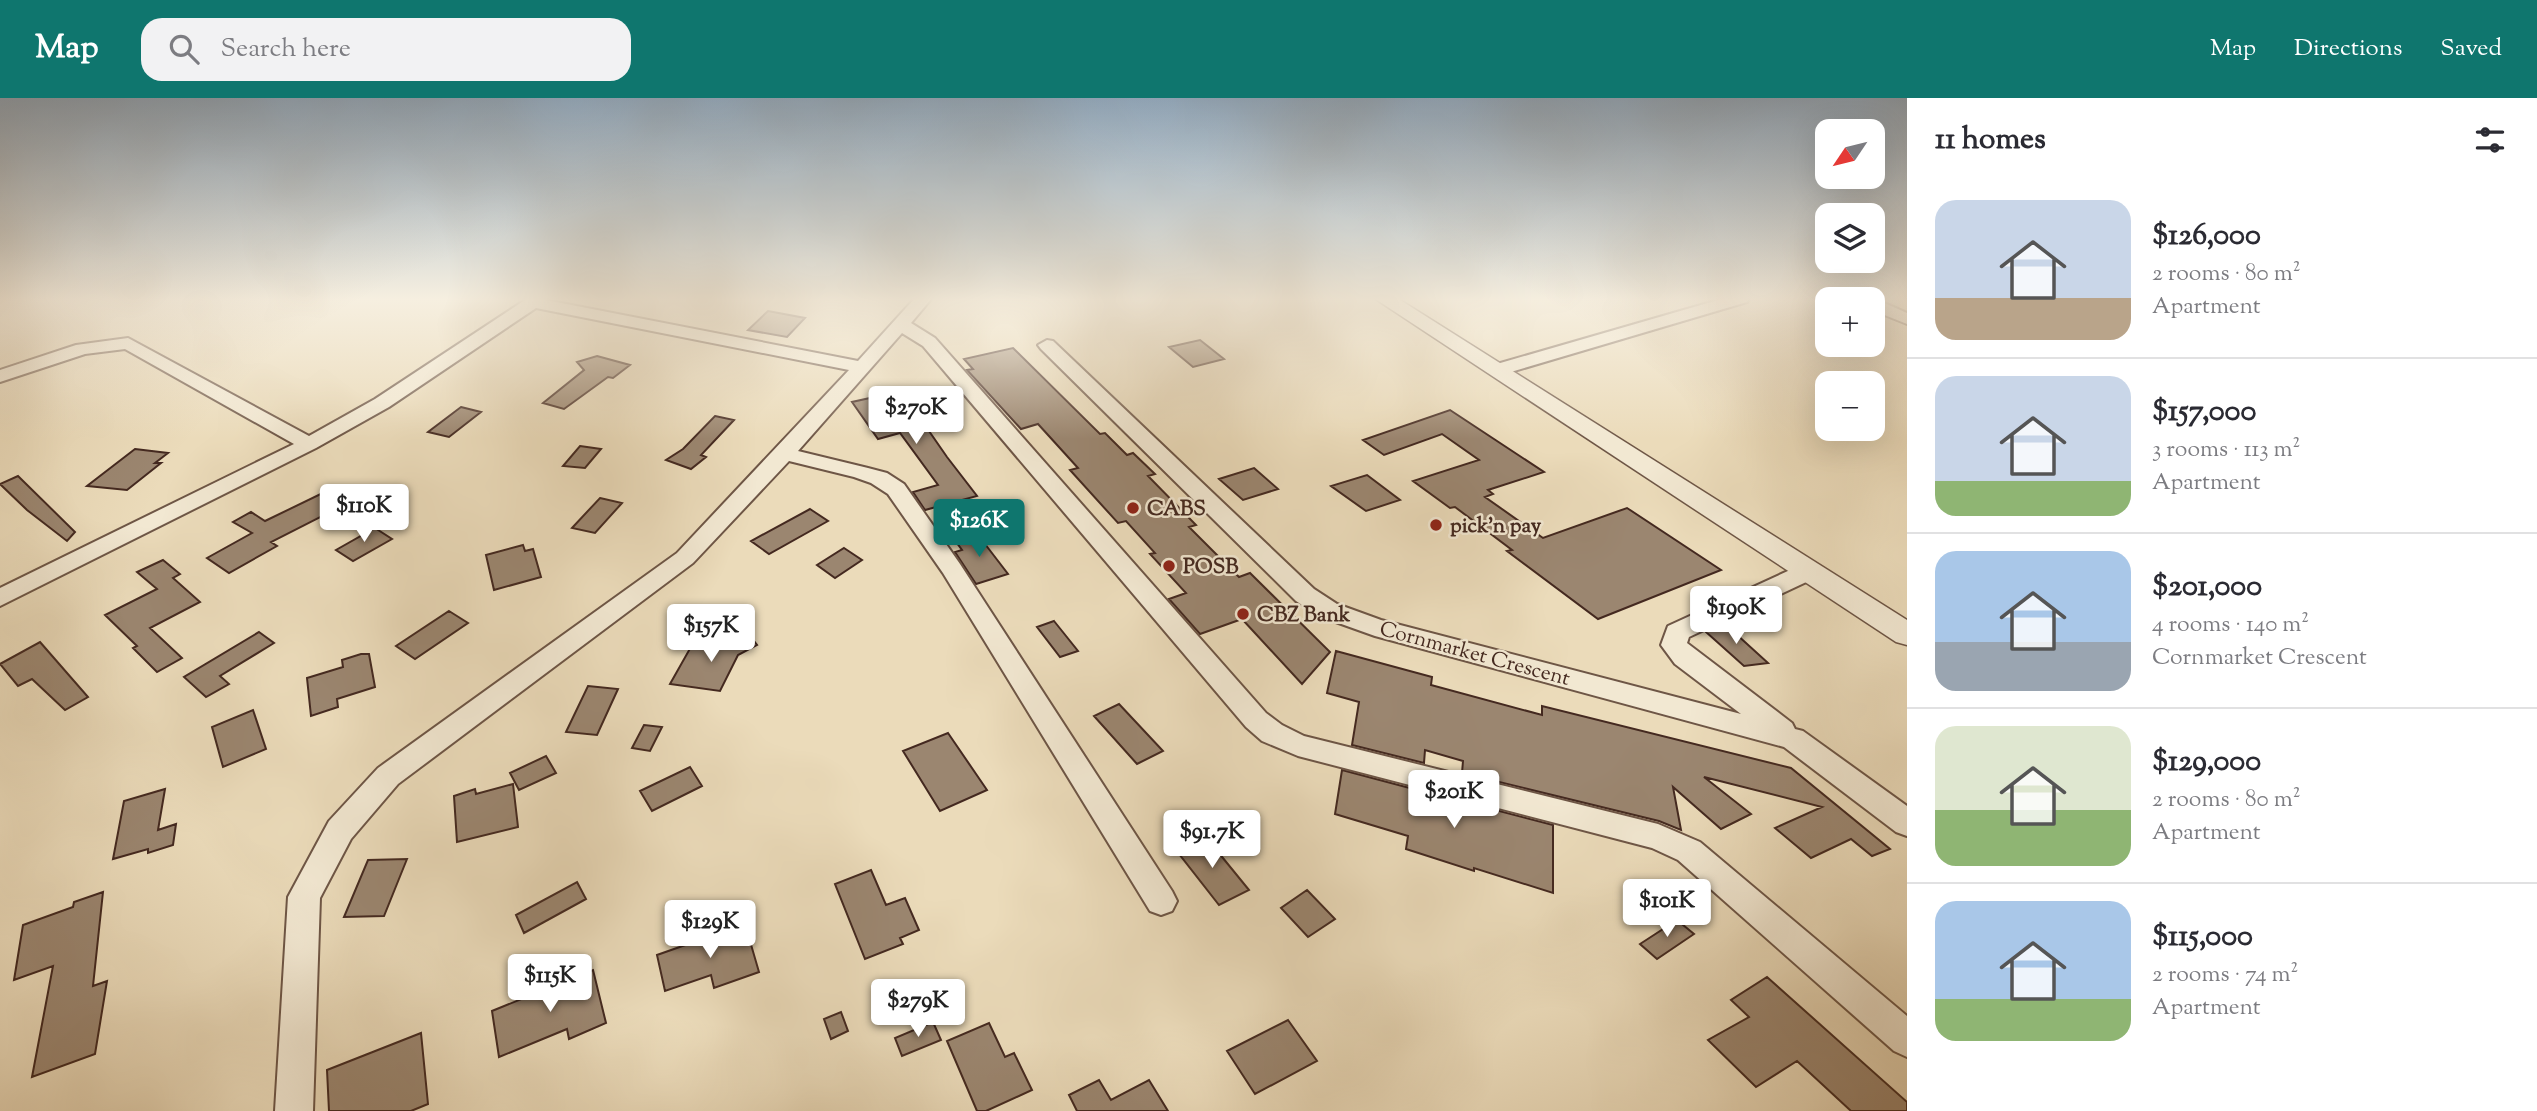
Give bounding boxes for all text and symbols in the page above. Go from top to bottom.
search box [141,18,631,81]
text: Map [35,25,99,73]
icon: search [165,30,203,68]
text: Search here [221,31,351,68]
text: Map [2210,32,2256,66]
text: Directions [2294,32,2402,66]
text: Saved [2440,32,2502,66]
north arrow [1815,119,1885,189]
map controls [1815,119,1885,441]
text: 11 homes [1935,119,2046,162]
icon: filters [2471,121,2509,159]
button: layers [1815,203,1885,273]
text: $126,000 [2152,215,2261,258]
icon: home [1991,228,2075,312]
text: 2 rooms · 80 m² [2152,258,2300,291]
button: + [1815,287,1885,357]
text: Apartment [2152,291,2261,324]
button: − [1815,371,1885,441]
pin: $270K [867,386,965,446]
text: $157,000 [2152,391,2256,434]
text: $270K [885,392,947,425]
icon: home [1991,404,2075,488]
text: 3 rooms · 113 m² [2152,434,2300,467]
text: Apartment [2152,467,2261,500]
pin: $110K [315,484,413,544]
text: $110K [336,490,392,523]
place label: CABS [1147,495,1206,525]
pin: $126K [930,500,1028,559]
marker: CABS [1125,500,1141,516]
text: $126K [950,505,1008,538]
place label: pick'n pay [1450,512,1542,542]
marker: pick'n pay [1428,517,1444,533]
place label: POSB [1183,553,1239,583]
marker: POSB [1161,558,1177,574]
text: $201,000 [2152,566,2262,609]
icon: home [1991,579,2075,663]
pin: $190K [1687,587,1785,646]
text: $190K [1706,592,1766,625]
place label: CBZ Bank [1257,601,1351,631]
pin: $157K [662,604,760,664]
marker: CBZ Bank [1235,606,1251,622]
text: 4 rooms · 140 m² [2152,609,2309,642]
text: $157K [683,610,739,643]
street label: Cornmarket Crescent [1376,615,1573,695]
text: Cornmarket Crescent [2152,642,2367,675]
text: $129,000 [2152,741,2261,784]
icon: home [1991,754,2075,838]
pin: $201K [1405,770,1503,830]
text: $201K [1424,776,1484,809]
text: 2 rooms · 80 m² [2152,784,2300,817]
pin: $91.7K [1155,810,1269,870]
text: $91.7K [1179,816,1245,849]
text: Apartment [2152,817,2261,850]
pin: $101K [1618,880,1716,939]
text: $101K [1639,885,1695,918]
pin: $129K [661,900,759,960]
text: $129K [681,906,739,939]
text: $115,000 [2152,916,2253,959]
icon: home [1991,929,2075,1013]
pin: $115K [501,954,599,1014]
text: 2 rooms · 74 m² [2152,959,2298,992]
text: $115K [524,960,576,993]
pin: $279K [869,979,967,1039]
text: $279K [887,985,949,1018]
text: Apartment [2152,992,2261,1025]

